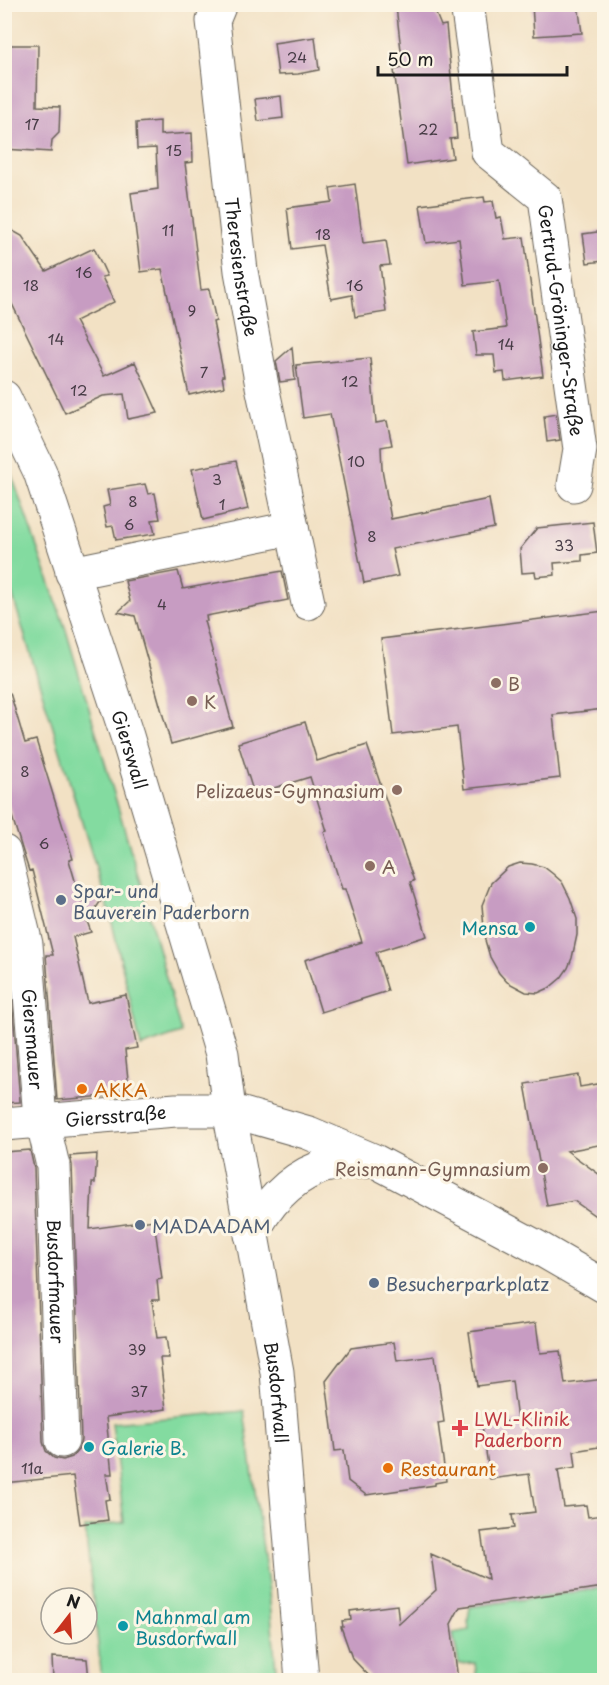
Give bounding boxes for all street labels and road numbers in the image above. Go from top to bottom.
street label: Theresienstraße [219,196,266,339]
street label: Gertrud-Gröninger-Straße [533,203,592,438]
street label: Gierswall [106,706,156,792]
street label: Giersmauer [16,988,51,1091]
street label: Giersstraße [64,1097,167,1132]
street label: Busdorfmauer [41,1219,72,1344]
street label: Busdorfwall [258,1339,296,1444]

